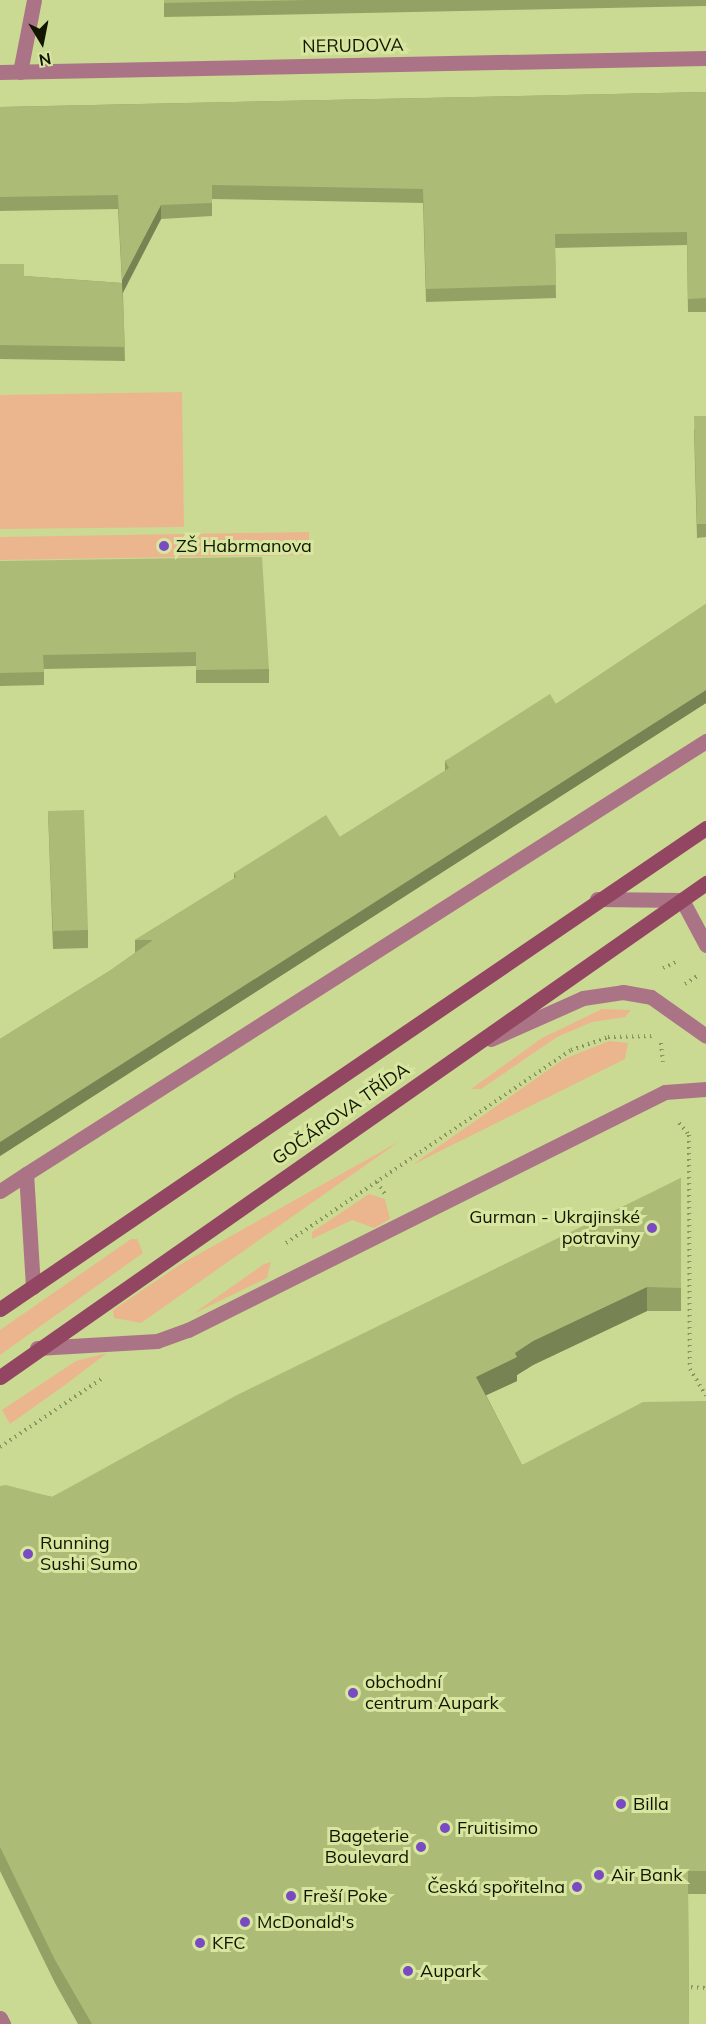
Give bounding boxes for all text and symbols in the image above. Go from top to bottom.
north arrow [12,12,72,72]
street label: NERUDOVA [302,34,404,58]
text: N [37,49,53,71]
place label: ZŠ Habrmanova [176,535,312,557]
marker: ZŠ Habrmanova [157,539,171,553]
street label: GOČÁROVA TŘÍDA [268,1059,414,1169]
place label: Gurman - Ukrajinské potraviny [469,1207,640,1250]
marker: Gurman - Ukrajinské potraviny [645,1221,659,1235]
place label: Running Sushi Sumo [40,1533,138,1576]
marker: Running Sushi Sumo [21,1547,35,1561]
place label: obchodní centrum Aupark [365,1672,499,1714]
marker: obchodní centrum Aupark [346,1686,360,1700]
place label: Billa [633,1793,669,1815]
marker: Billa [614,1797,628,1811]
place label: Fruitisimo [457,1817,538,1839]
marker: Fruitisimo [438,1821,452,1835]
place label: Bageterie Boulevard [325,1826,409,1868]
marker: Bageterie Boulevard [414,1840,428,1854]
place label: Air Bank [611,1864,683,1886]
marker: Air Bank [592,1868,606,1882]
place label: Česká spořitelna [427,1876,565,1898]
marker: Česká spořitelna [570,1880,584,1894]
place label: Freší Poke [303,1885,387,1907]
marker: Freší Poke [284,1889,298,1903]
place label: McDonald's [257,1911,354,1933]
marker: McDonald's [238,1915,252,1929]
place label: KFC [212,1932,246,1954]
marker: KFC [193,1936,207,1950]
place label: Aupark [420,1960,481,1982]
marker: Aupark [401,1964,415,1978]

